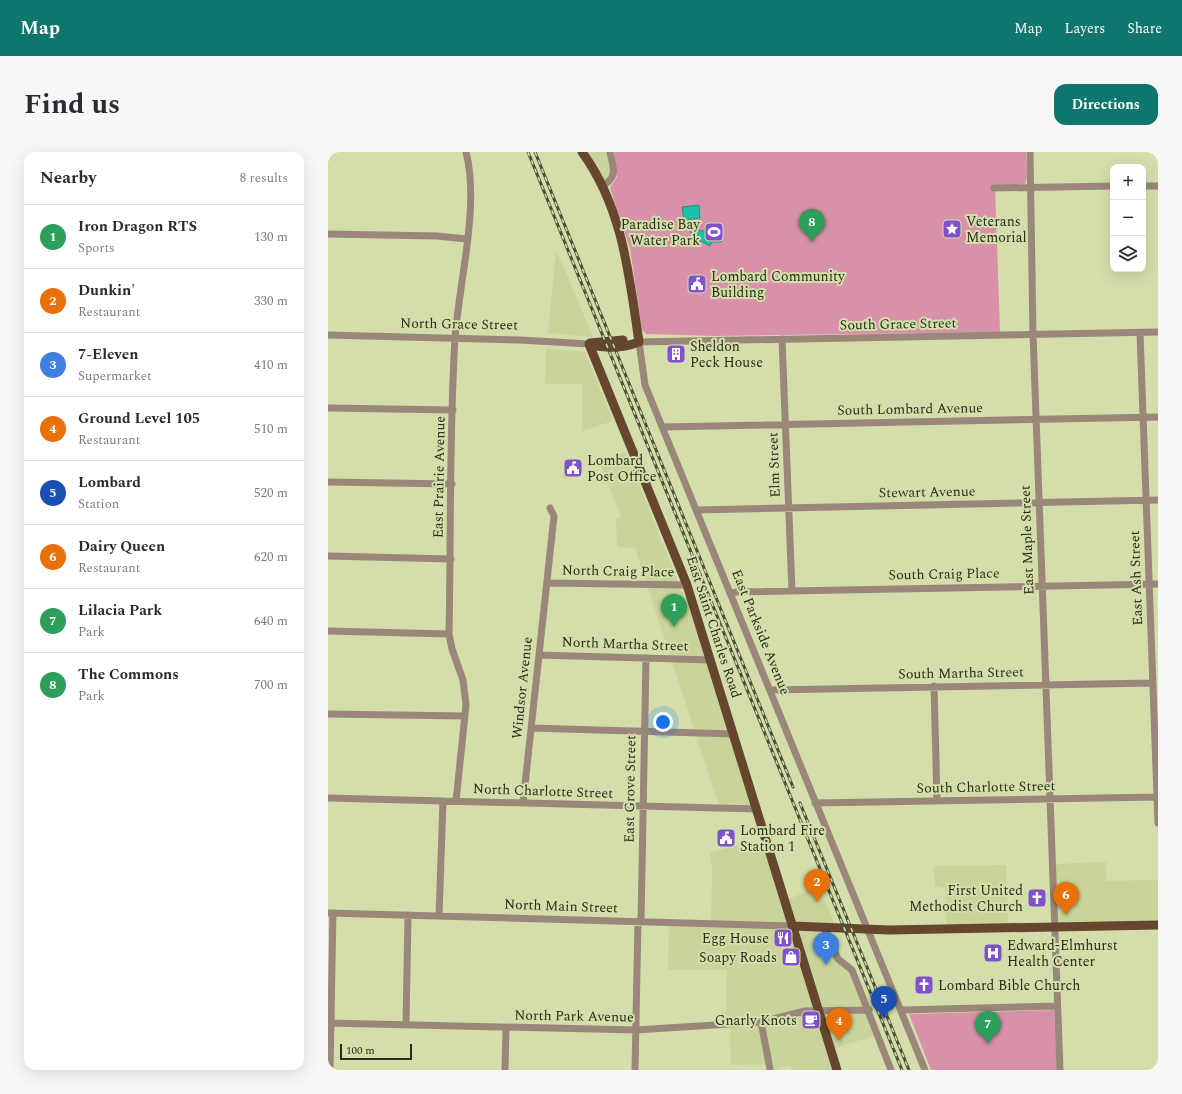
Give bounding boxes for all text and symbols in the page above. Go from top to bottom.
text: Map [20,14,60,43]
text: Map [1014,18,1043,39]
text: Layers [1065,18,1105,39]
text: Share [1127,18,1162,39]
text: Find us [24,83,120,126]
button: Directions [1054,84,1158,125]
map controls [1110,164,1146,272]
button: + [1110,164,1146,200]
text: Nearby [40,165,96,191]
text: 8 results [240,168,288,188]
button: − [1110,200,1146,236]
pin: 8 [799,209,825,242]
place label: Veterans Memorial [966,211,1027,248]
place label: Paradise Bay Water Park [621,214,701,251]
text: Iron Dragon RTS [78,215,197,238]
place icon: Veterans Memorial [941,218,963,240]
sports icon: Paradise Bay Water Park [703,221,725,243]
text: 1 [49,227,57,247]
text: 130 m [254,227,288,247]
button: layers [1110,236,1146,272]
text: Sports [78,238,115,258]
place label: Lombard Community Building [711,266,846,303]
public building icon: Lombard Community Building [686,273,708,295]
text: Dunkin' [78,279,135,302]
text: 2 [49,291,57,311]
text: 330 m [254,291,288,311]
text: Restaurant [78,302,140,322]
street label: North Grace Street [400,312,518,336]
street label: South Grace Street [839,312,957,336]
place label: Sheldon Peck House [690,336,763,373]
text: 7-Eleven [78,343,138,366]
building icon: Sheldon Peck House [665,343,687,365]
text: 3 [49,355,57,375]
text: 410 m [254,355,288,375]
text: Supermarket [78,366,152,386]
street label: South Lombard Avenue [837,397,983,421]
text: Ground Level 105 [78,407,200,430]
street label: East Prairie Avenue [427,415,451,538]
text: 4 [49,419,57,439]
text: 510 m [254,419,288,439]
text: Restaurant [78,430,140,450]
street label: Elm Street [762,432,786,498]
place label: Lombard Post Office [587,450,657,487]
public building icon: Lombard Post Office [562,457,584,479]
text: Lombard [78,471,141,494]
street label: Stewart Avenue [878,481,976,503]
text: 5 [49,483,57,503]
text: 520 m [254,483,288,503]
street label: East Maple Street [1015,485,1039,595]
text: Station [78,494,119,514]
street label: East Ash Street [1124,530,1148,626]
text: Dairy Queen [78,535,165,558]
text: 6 [49,547,57,567]
text: 620 m [254,547,288,567]
street label: East Saint Charles Road [681,553,747,701]
text: Restaurant [78,558,140,578]
street label: North Craig Place [562,560,675,582]
street label: South Craig Place [888,563,1000,585]
street label: East Parkside Avenue [726,566,796,698]
pin: 1 [661,594,687,627]
text: Lilacia Park [78,599,162,622]
text: 7 [49,611,57,631]
text: 640 m [254,611,288,631]
text: Park [78,622,105,642]
street label: North Martha Street [561,631,689,657]
street label: Windsor Avenue [506,636,538,740]
street label: South Martha Street [898,661,1024,685]
text: The Commons [78,663,179,686]
text: 8 [49,675,57,695]
text: 700 m [254,675,288,695]
text: Park [78,686,105,706]
your location [653,712,673,732]
street label: East Grove Street [619,735,641,843]
street label: South Charlotte Street [916,775,1056,799]
street label: North Charlotte Street [473,778,613,804]
place label: Lombard Fire Station 1 [740,820,825,857]
public building icon: Lombard Fire Station 1 [715,827,737,849]
pin: 2 [804,869,830,902]
place label: First United Methodist Church [909,880,1023,917]
pin: 6 [1053,882,1079,915]
church icon: First United Methodist Church [1026,887,1048,909]
street label: North Main Street [504,894,618,918]
restaurant icon: Egg House [772,927,794,949]
place label: Egg House [702,928,769,949]
pin: 3 [813,932,839,965]
place label: Edward-Elmhurst Health Center [1007,935,1118,972]
hospital icon: Edward-Elmhurst Health Center [982,942,1004,964]
shop icon: Soapy Roads [780,946,802,968]
place label: Soapy Roads [699,947,777,968]
church icon: Lombard Bible Church [913,974,935,996]
place label: Lombard Bible Church [938,975,1080,996]
pin: 5 [871,986,897,1019]
street label: North Park Avenue [514,1004,634,1028]
pin: 4 [826,1008,852,1041]
cafe icon: Gnarly Knots [800,1009,822,1031]
place label: Gnarly Knots [715,1010,797,1031]
pin: 7 [975,1011,1001,1044]
scale bar [340,1042,412,1061]
text: 100 m [346,1042,375,1059]

